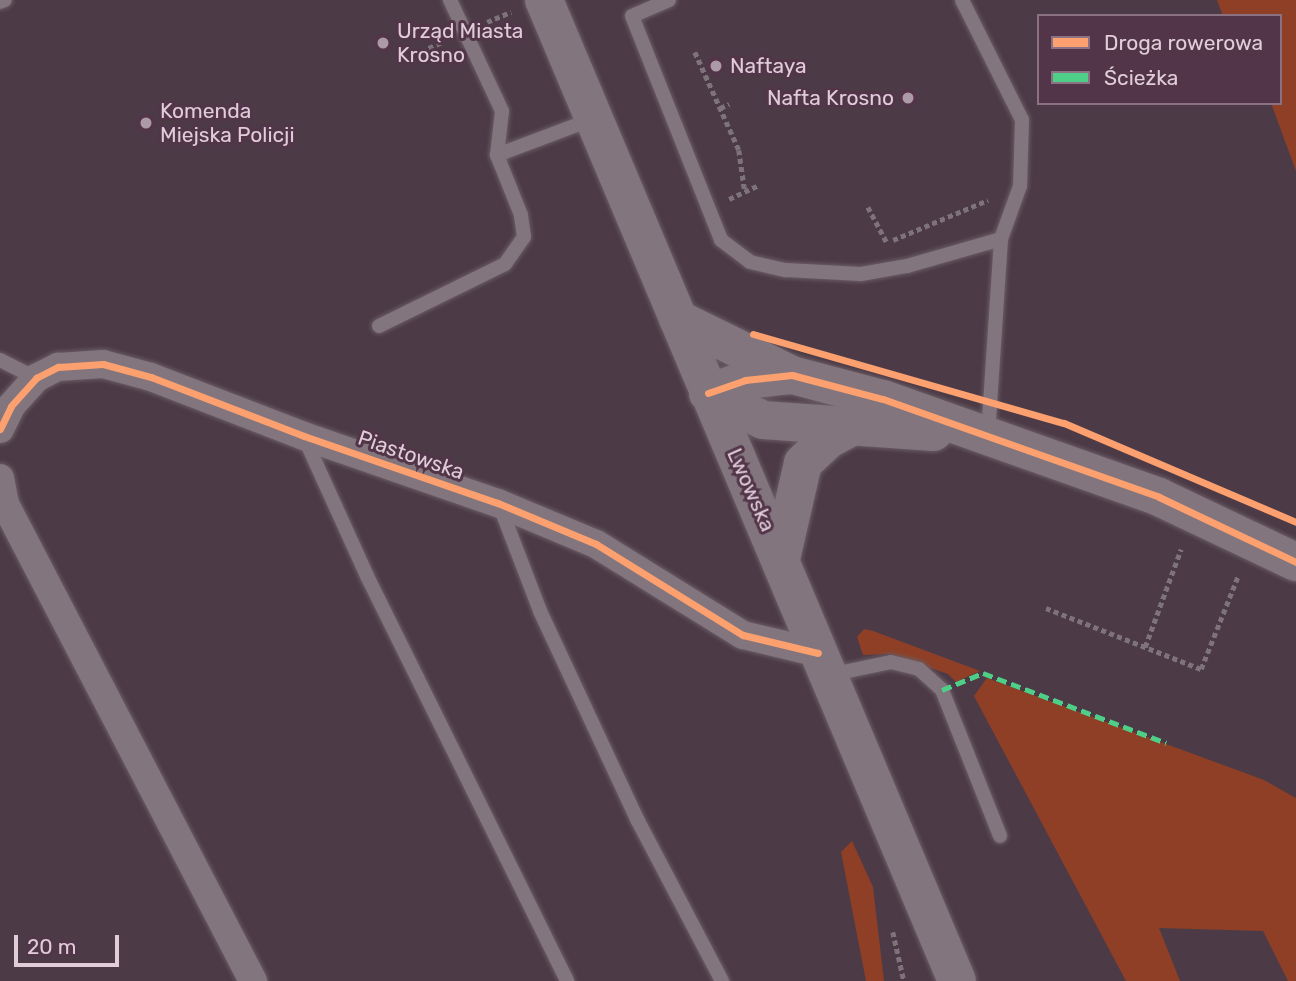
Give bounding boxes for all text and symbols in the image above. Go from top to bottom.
legend [1037,14,1282,105]
place label: Urząd Miasta Krosno [397,18,523,68]
text: Droga rowerowa [1104,30,1263,55]
marker: Urząd Miasta Krosno [375,35,391,51]
place label: Naftaya [730,53,807,79]
marker: Naftaya [708,58,724,74]
text: Ścieżka [1104,65,1178,90]
place label: Nafta Krosno [767,85,894,111]
marker: Nafta Krosno [900,90,916,106]
place label: Komenda Miejska Policji [160,98,295,148]
marker: Komenda Miejska Policji [138,115,154,131]
street label: Piastowska [355,425,467,485]
street label: Lwowska [722,445,780,535]
scale bar [18,922,122,966]
text: 20 m [27,934,76,959]

